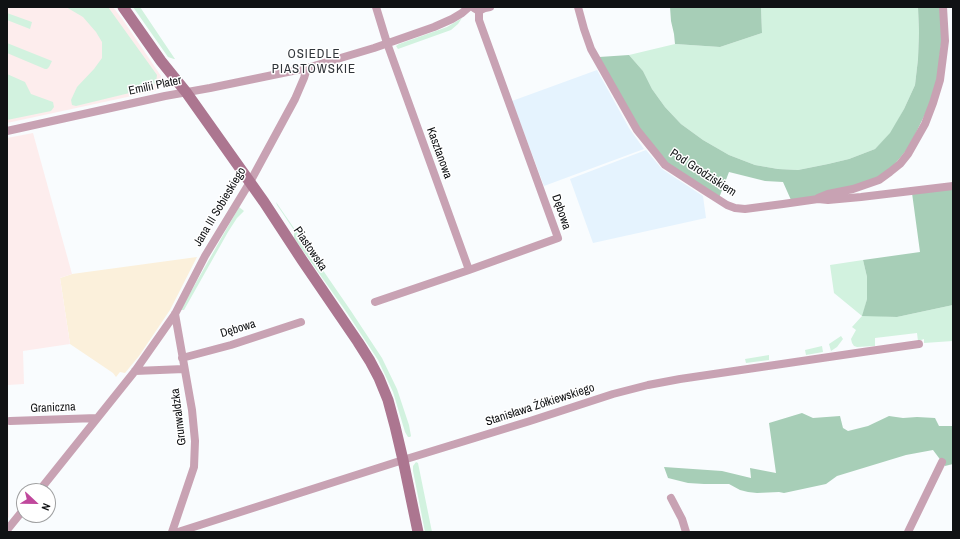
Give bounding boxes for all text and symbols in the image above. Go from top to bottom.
district label: OSIEDLE PIASTOWSKIE [272,47,356,78]
street label: Emilii Plater [127,73,183,99]
street label: Kasztanowa [423,125,455,181]
street label: Pod Grodziskiem [667,146,739,200]
street label: Jana III Sobieskiego [191,165,249,249]
street label: Dębowa [548,193,574,231]
street label: Piastowska [290,224,330,274]
street label: Dębowa [219,317,257,341]
street label: Stanisława Żółkiewskiego [484,381,596,429]
street label: Grunwaldzka [168,388,190,446]
street label: Graniczna [30,400,76,416]
north arrow [16,483,56,523]
text: N [38,501,54,513]

